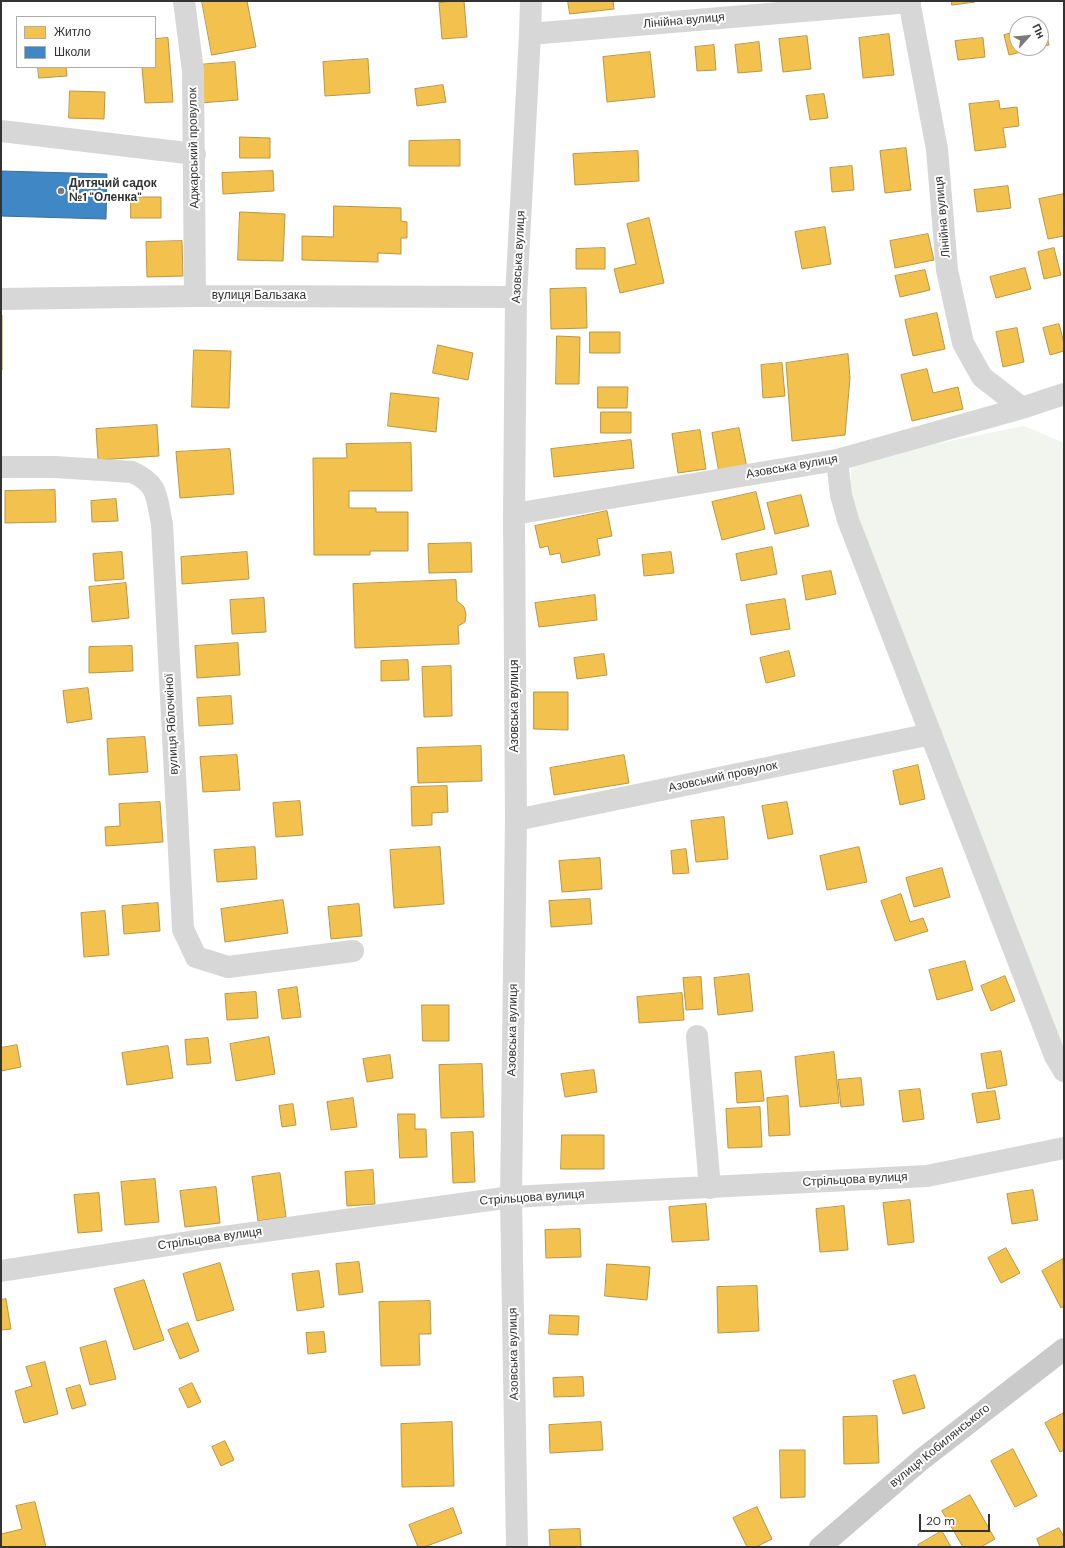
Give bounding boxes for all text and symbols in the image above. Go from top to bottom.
street label: Лінійна вулиця [643,10,725,32]
legend [16,16,156,68]
north arrow [1009,16,1049,56]
text: Пн [1029,21,1048,41]
text: Житло [54,24,91,40]
text: Школи [54,44,91,60]
street label: Аджарський провулок [186,87,202,209]
street label: Лінійна вулиця [932,176,954,258]
place label: Дитячий садок №1 "Оленка" [69,177,157,205]
marker: Дитячий садок №1 "Оленка" [56,186,66,196]
street label: Азовська вулиця [509,210,529,304]
street label: вулиця Бальзака [212,289,306,303]
street label: Азовська вулиця [745,452,839,482]
street label: Азовська вулиця [508,660,522,752]
street label: вулиця Яблочкіної [162,673,182,775]
street label: Азовський провулок [667,758,779,796]
street label: Азовська вулиця [505,983,521,1077]
street label: Стрільцова вулиця [802,1170,908,1190]
street label: Стрільцова вулиця [479,1187,585,1209]
street label: Стрільцова вулиця [157,1225,263,1253]
street label: Азовська вулиця [506,1307,522,1401]
street label: вулиця Кобилянського [887,1401,993,1491]
scale bar [921,1506,992,1532]
text: 20 m [926,1513,955,1529]

